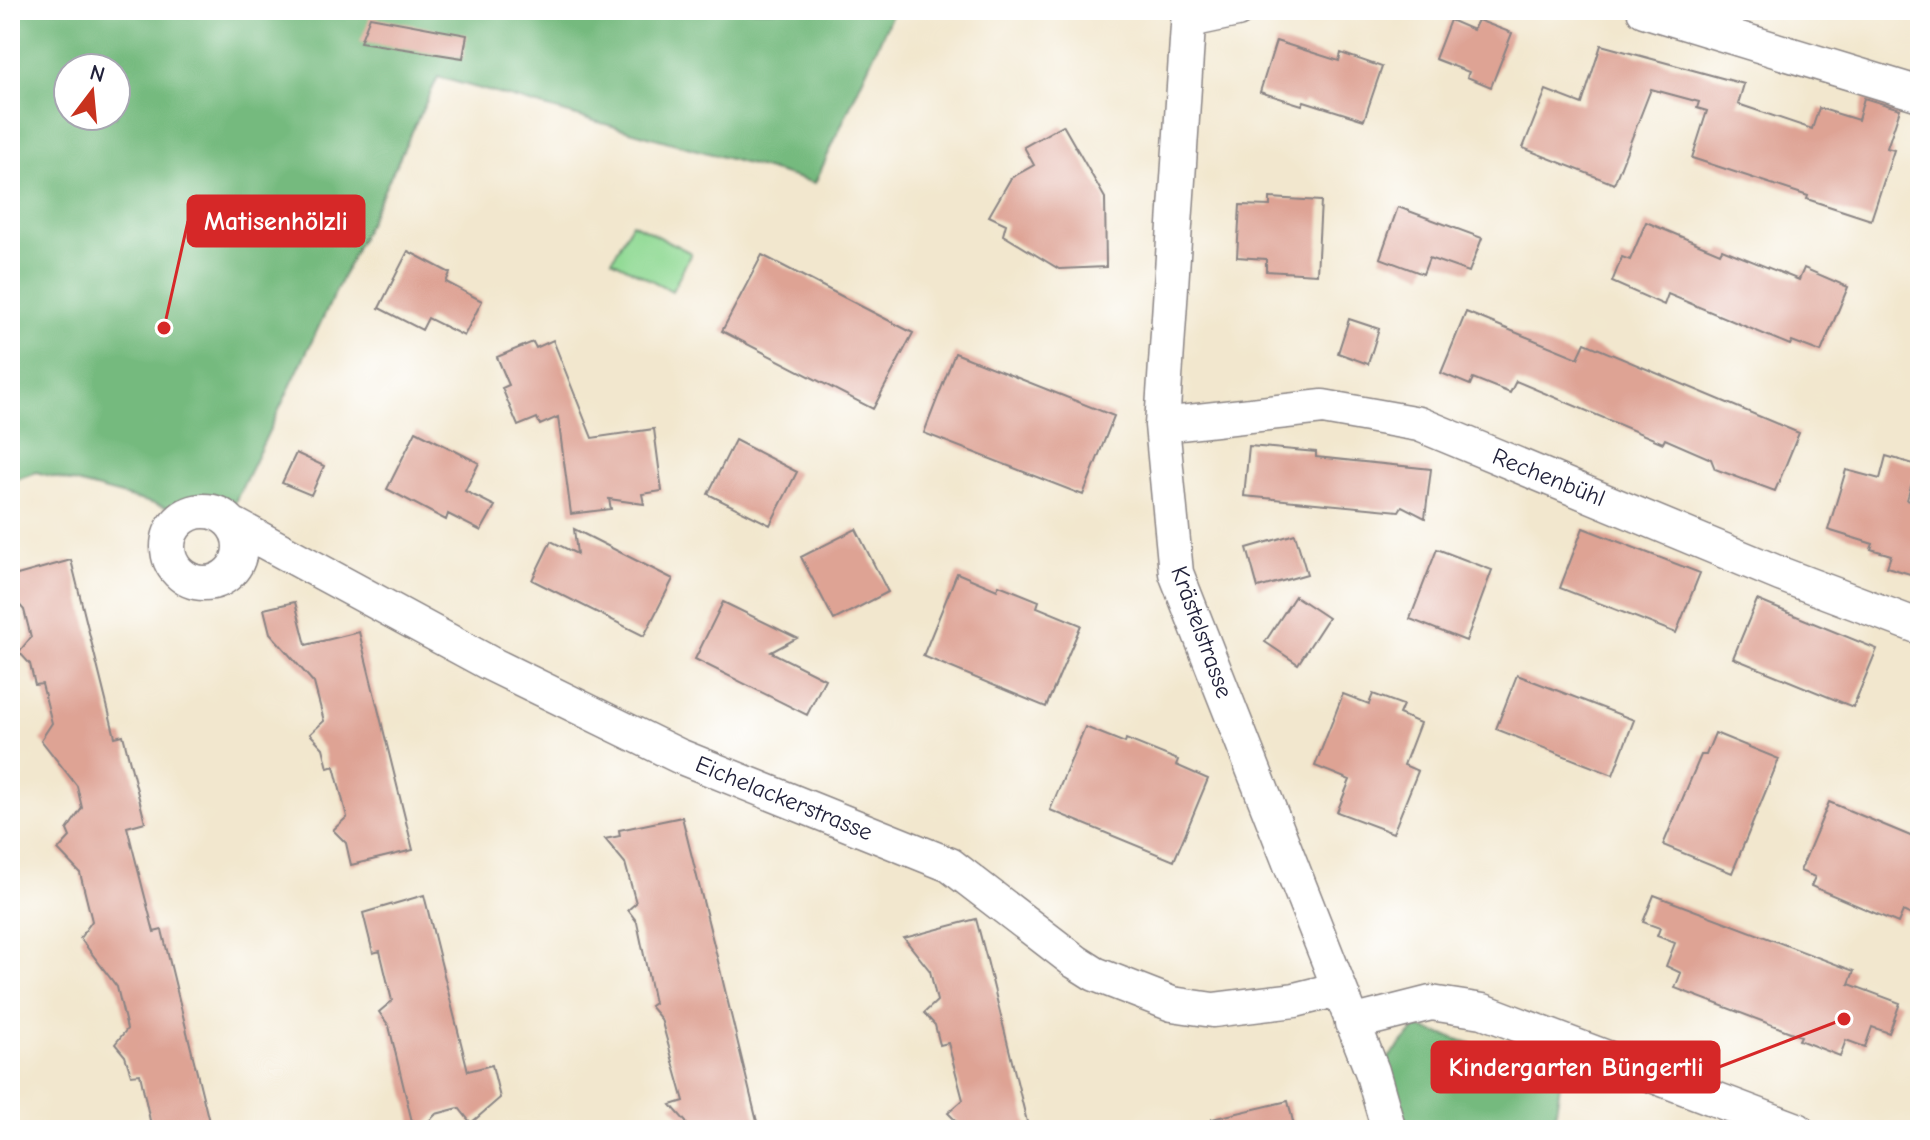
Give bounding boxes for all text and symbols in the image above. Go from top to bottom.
north arrow [52,52,132,132]
text: N [87,59,108,88]
callout: Matisenhölzli [188,196,364,246]
text: Matisenhölzli [204,207,348,237]
street label: Rechenbühl [1489,442,1609,512]
street label: Krästelstrasse [1165,562,1239,702]
street label: Eichelackerstrasse [691,750,877,846]
callout: Kindergarten Büngertli [1432,1042,1719,1092]
text: Kindergarten Büngertli [1448,1053,1704,1083]

